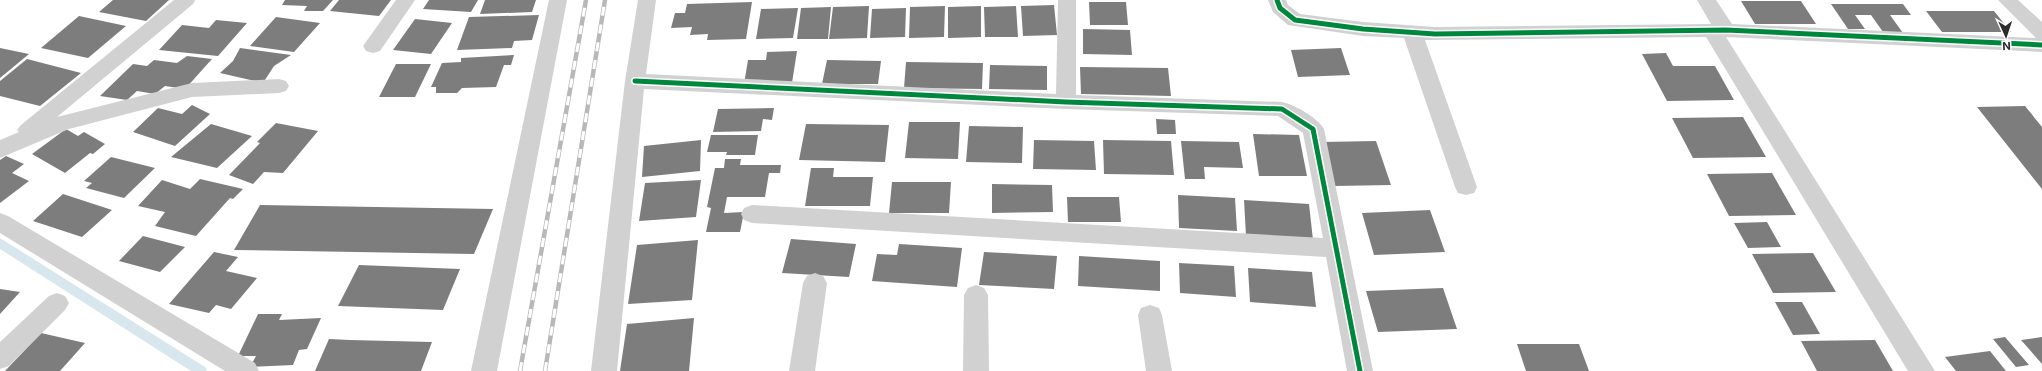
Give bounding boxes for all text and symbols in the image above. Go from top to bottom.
north arrow [1986,16,2026,56]
text: N [2002,39,2011,53]

